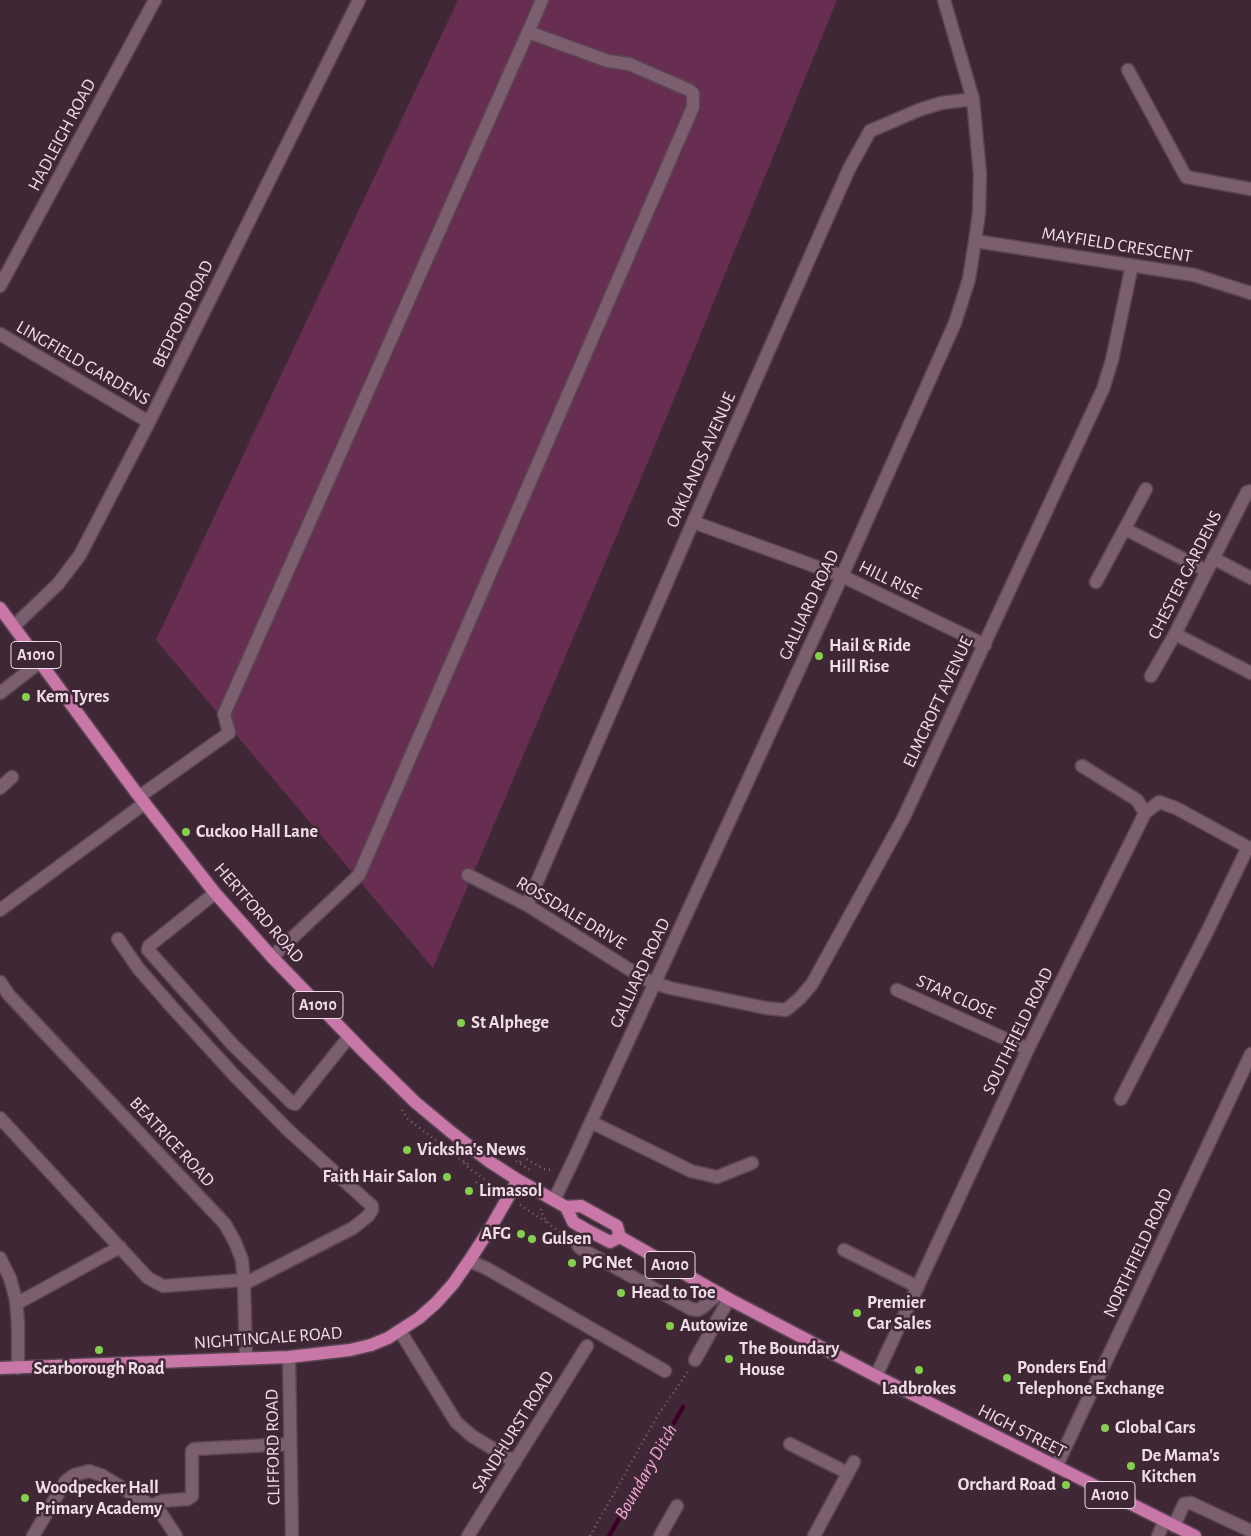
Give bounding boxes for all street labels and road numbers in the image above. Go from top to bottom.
street label: HADLEIGH ROAD [23,75,101,195]
street label: MAYFIELD CRESCENT [1040,222,1194,268]
street label: BEDFORD ROAD [148,257,218,371]
street label: LINGFIELD GARDENS [12,316,154,410]
street label: OAKLANDS AVENUE [661,389,741,531]
street label: CHESTER GARDENS [1143,507,1227,643]
street label: GALLIARD ROAD [774,546,844,664]
street label: HILL RISE [855,556,925,604]
street label: ELMCROFT AVENUE [898,633,978,771]
road number: A1010 [11,642,61,668]
street label: HERTFORD ROAD [210,858,308,968]
street label: ROSSDALE DRIVE [512,872,630,954]
street label: GALLIARD ROAD [605,914,675,1032]
street label: SOUTHFIELD ROAD [978,964,1058,1098]
street label: STAR CLOSE [913,970,999,1024]
road number: A1010 [293,992,343,1018]
street label: BEATRICE ROAD [125,1093,219,1191]
street label: NORTHFIELD ROAD [1099,1185,1177,1321]
road number: A1010 [645,1252,695,1278]
street label: NIGHTINGALE ROAD [193,1322,343,1354]
street label: SANDHURST ROAD [467,1367,559,1497]
street label: CLIFFORD ROAD [261,1389,285,1505]
street label: HIGH STREET [974,1400,1070,1462]
road number: A1010 [1085,1482,1135,1508]

